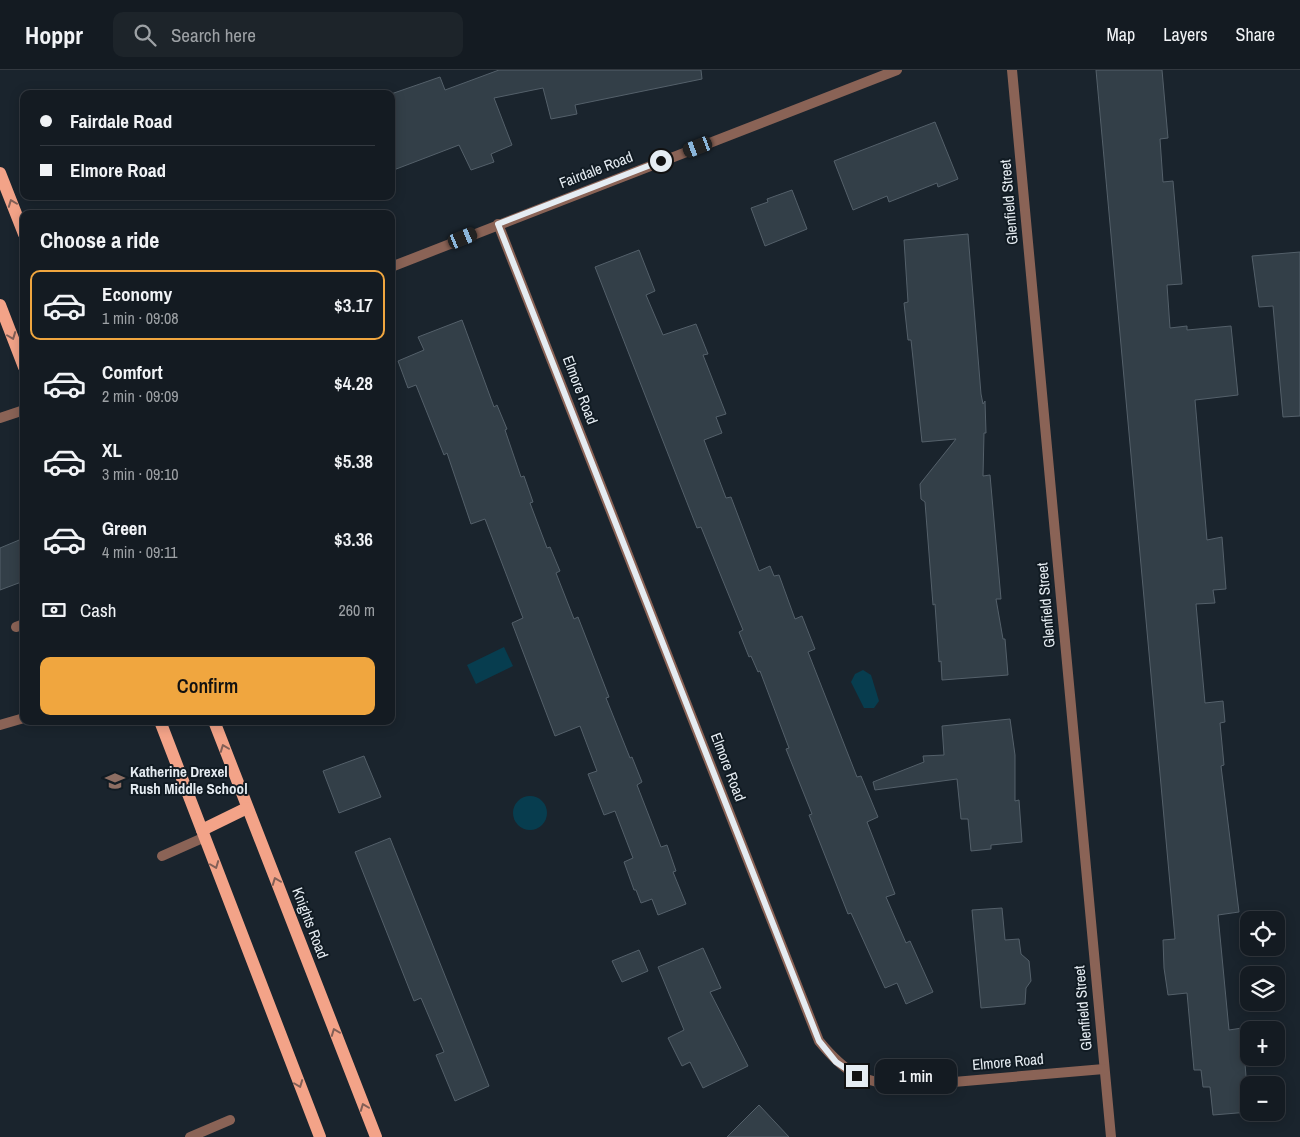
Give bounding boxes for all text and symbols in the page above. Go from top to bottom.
search box [113,12,463,57]
text: Hoppr [25,19,83,51]
icon: search [131,21,159,49]
text: Search here [171,22,256,48]
text: Map [1107,22,1135,47]
text: Layers [1163,22,1208,47]
text: Share [1236,22,1275,47]
text: Fairdale Road [70,108,172,134]
car [681,135,714,159]
street label: Fairdale Road [556,146,636,193]
route start [650,150,672,172]
text: Elmore Road [70,157,166,183]
street label: Glenfield Street [994,158,1023,246]
one-way arrow [8,200,18,208]
text: Choose a ride [40,225,159,255]
car [446,225,479,251]
text: Economy [102,281,172,307]
icon: car [42,283,87,328]
text: $3.17 [334,292,373,318]
text: 1 min · 09:08 [102,307,179,329]
one-way arrow [6,331,16,340]
street label: Elmore Road [558,353,603,427]
text: Comfort [102,359,163,385]
icon: car [42,361,87,406]
text: $4.28 [334,370,373,396]
text: 2 min · 09:09 [102,385,179,407]
text: XL [102,437,122,463]
icon: car [42,439,87,484]
text: $5.38 [334,448,373,474]
text: 3 min · 09:10 [102,463,179,485]
text: Green [102,515,147,541]
icon: car [42,517,87,562]
text: $3.36 [334,526,373,552]
text: 4 min · 09:11 [102,541,178,563]
street label: Glenfield Street [1031,561,1060,649]
icon: cash [40,596,68,624]
text: Cash [80,597,116,623]
text: 260 m [339,599,375,621]
button: Confirm [40,657,375,715]
street label: Elmore Road [706,730,751,804]
one-way arrow [220,744,230,753]
place label: Katherine Drexel Rush Middle School [130,761,248,799]
school or university icon: Katherine Drexel Rush Middle School [104,770,126,792]
one-way arrow [209,860,219,869]
one-way arrow [272,877,282,886]
street label: Knights Road [287,884,334,961]
map controls [1240,911,1285,1121]
button: locate [1240,911,1285,956]
street label: Glenfield Street [1068,964,1097,1052]
button: layers [1240,966,1285,1011]
button: + [1240,1021,1285,1066]
one-way arrow [331,1028,341,1037]
street label: Elmore Road [971,1048,1045,1075]
callout: 1 min [874,1058,957,1094]
route end [846,1065,868,1087]
text: 1 min [899,1065,933,1087]
button: − [1240,1076,1285,1121]
one-way arrow [293,1079,303,1088]
one-way arrow [360,1103,371,1112]

